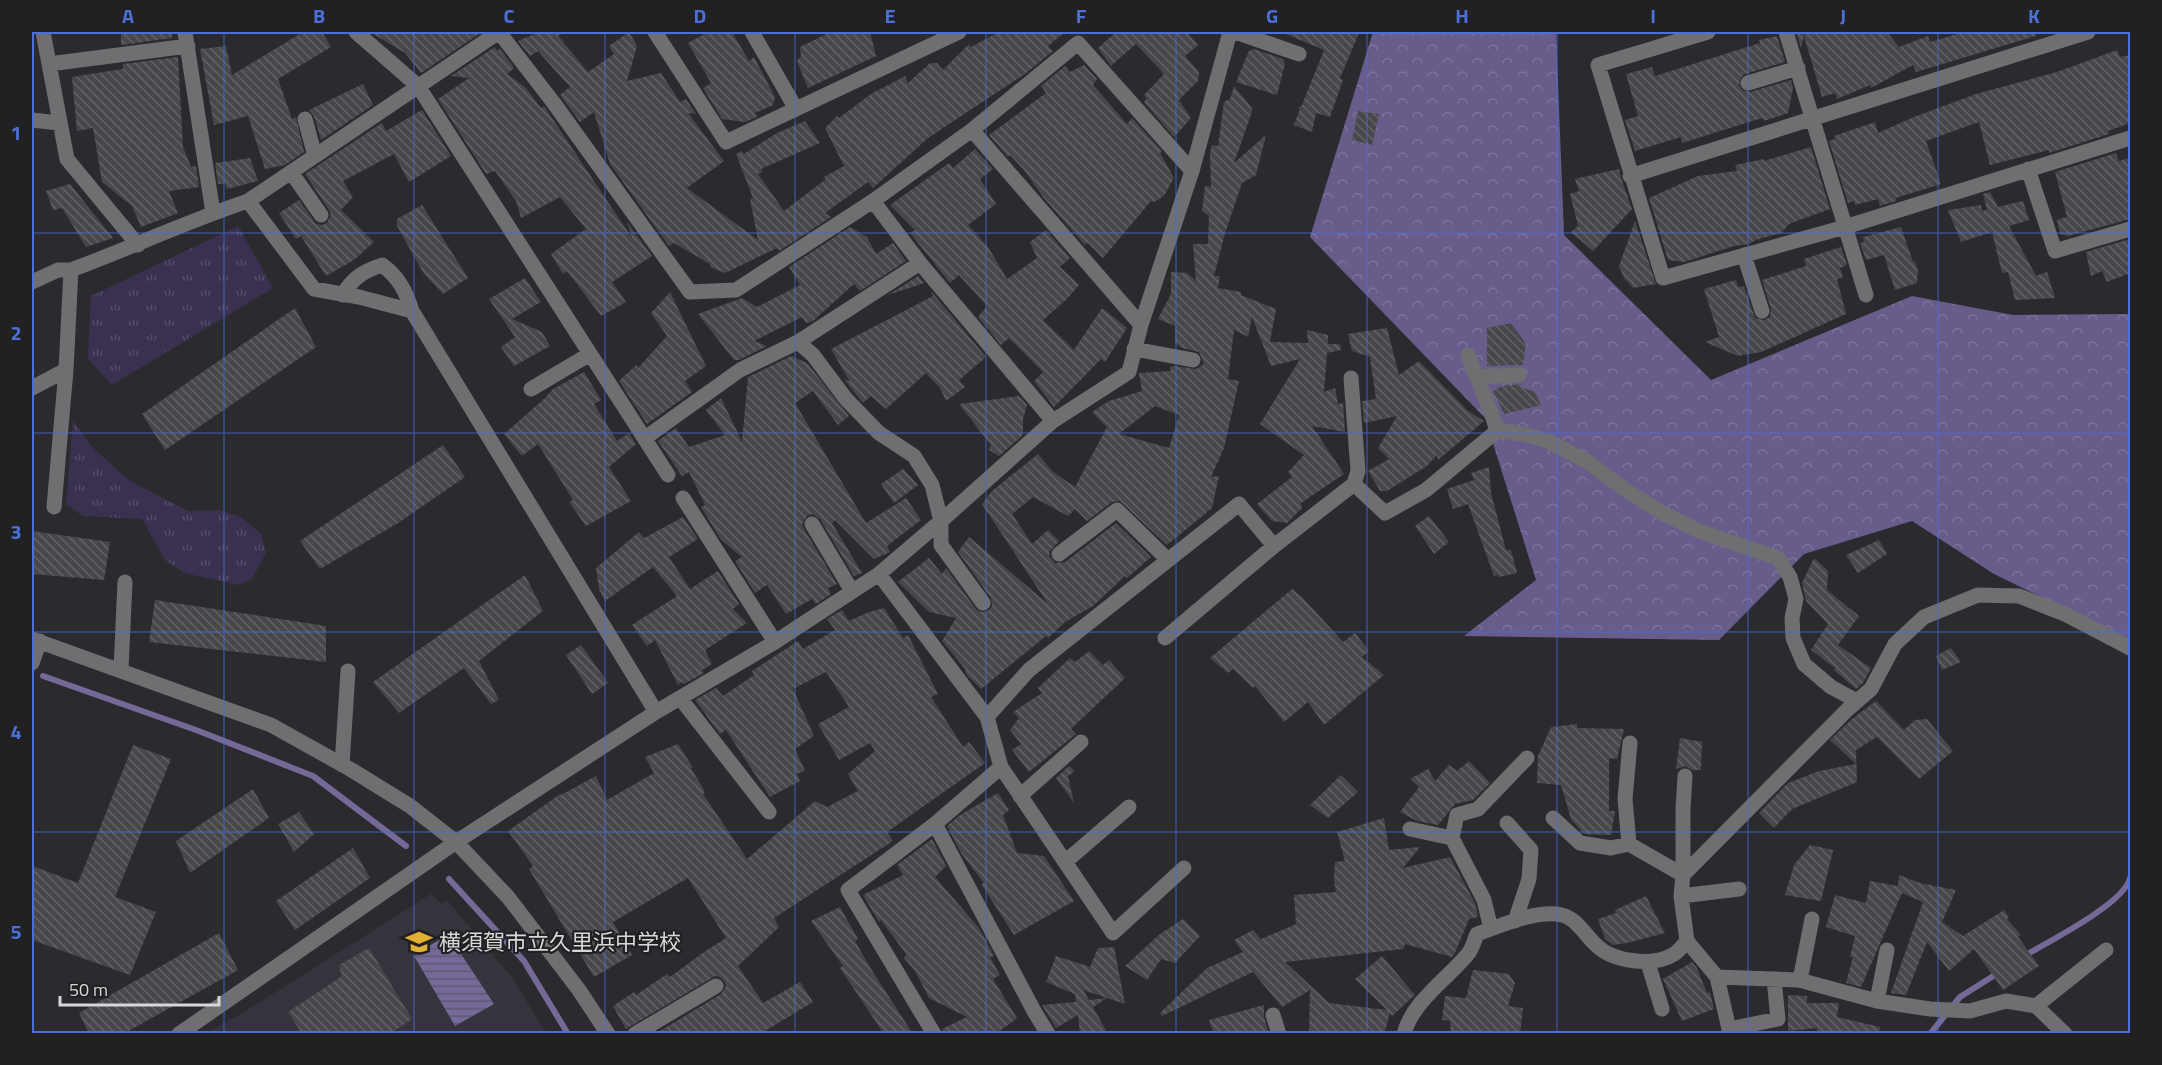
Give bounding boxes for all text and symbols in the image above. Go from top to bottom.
text: A [122,0,134,31]
text: B [313,0,325,31]
text: C [504,0,515,31]
text: D [694,0,706,31]
text: E [884,0,896,31]
text: F [1076,0,1087,31]
text: G [1266,0,1278,31]
text: H [1455,0,1469,31]
text: I [1650,0,1656,31]
text: J [1840,0,1846,31]
text: K [2028,0,2040,31]
text: 1 [10,117,22,148]
text: 2 [10,317,22,348]
text: 3 [10,516,22,547]
text: 4 [10,716,22,747]
text: 5 [10,916,22,947]
place label: 横須賀市立久里浜中学校 [439,925,681,959]
school or university icon: 横須賀市立久里浜中学校 [404,927,434,957]
scale bar [60,969,219,1007]
text: 50 m [69,976,108,1003]

